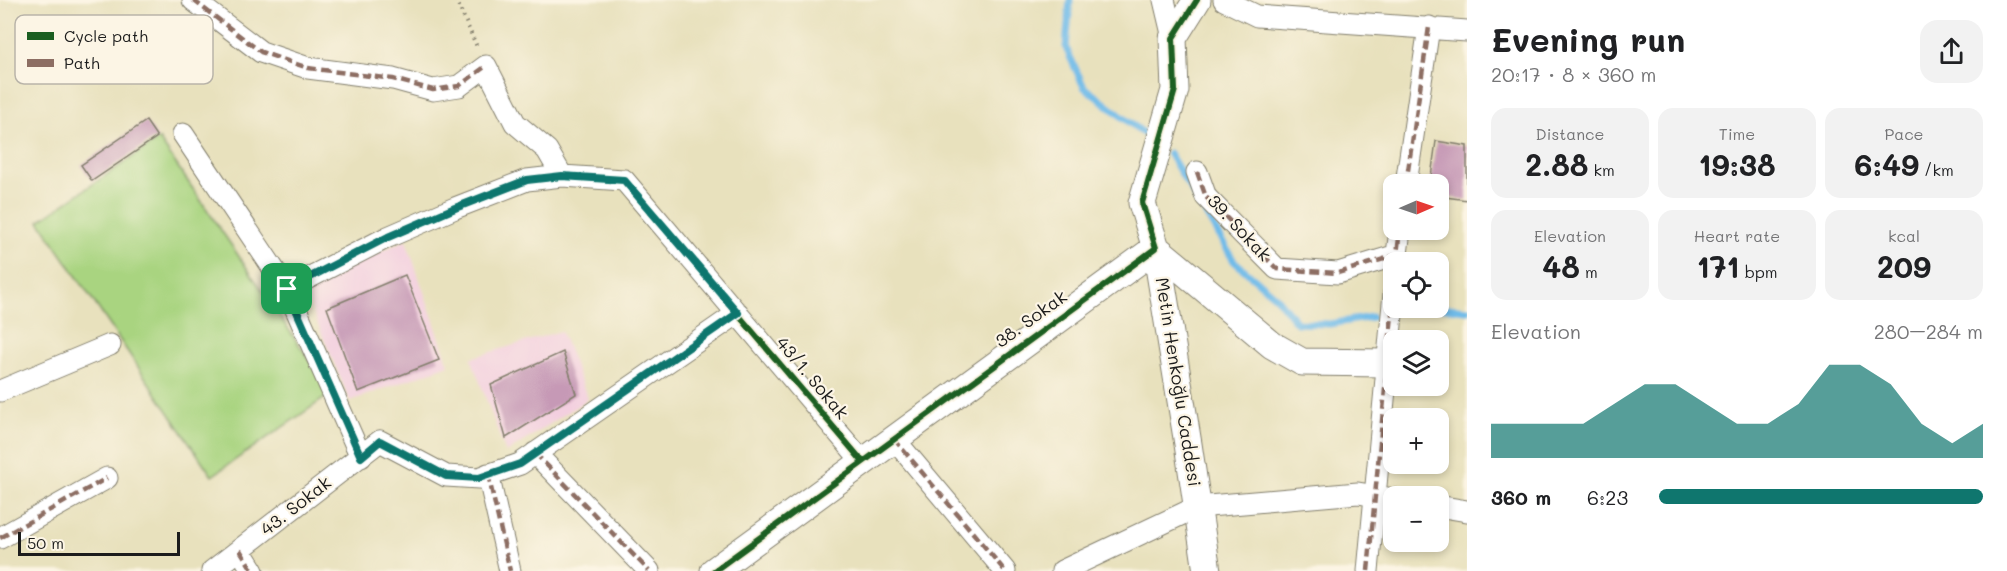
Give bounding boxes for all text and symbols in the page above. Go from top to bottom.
legend [15,15,213,84]
text: Evening run [1491,17,1685,60]
button: share [1920,20,1983,83]
text: Cycle path [64,25,148,46]
text: Path [64,52,100,73]
text: 20:17 · 8 × 360 m [1491,61,1656,87]
text: Distance [1536,123,1604,144]
text: Time [1719,123,1755,144]
text: Pace [1884,123,1924,144]
text: 2.88 [1525,144,1588,184]
text: 19:38 [1698,144,1776,184]
text: 6:49 [1854,144,1919,184]
text: km [1588,159,1615,180]
text: /km [1919,159,1954,180]
north arrow [1383,174,1449,240]
map controls [1383,174,1449,552]
street label: 39. Sokak [1203,189,1277,266]
text: Elevation [1534,225,1606,246]
text: Heart rate [1694,225,1780,246]
text: kcal [1888,225,1920,246]
text: 48 [1542,246,1580,286]
text: 171 [1696,246,1740,286]
text: 209 [1877,246,1931,286]
button: locate [1383,252,1449,318]
text: m [1580,261,1598,282]
text: bpm [1740,261,1778,282]
pin [261,263,312,314]
icon: arrive [270,272,303,305]
street label: Metin Henkoğlu Caddesi [1151,275,1207,488]
street label: 38. Sokak [990,284,1071,352]
text: Elevation [1491,318,1581,344]
text: 280–284 m [1874,318,1983,344]
button: layers [1383,330,1449,396]
street label: 43/1. Sokak [771,331,854,424]
button: + [1383,408,1449,474]
street label: 43. Sokak [255,470,336,540]
text: 360 m [1491,484,1551,510]
text: 6:23 [1587,484,1628,510]
button: − [1383,486,1449,552]
scale bar [18,529,180,556]
text: 50 m [27,532,64,553]

